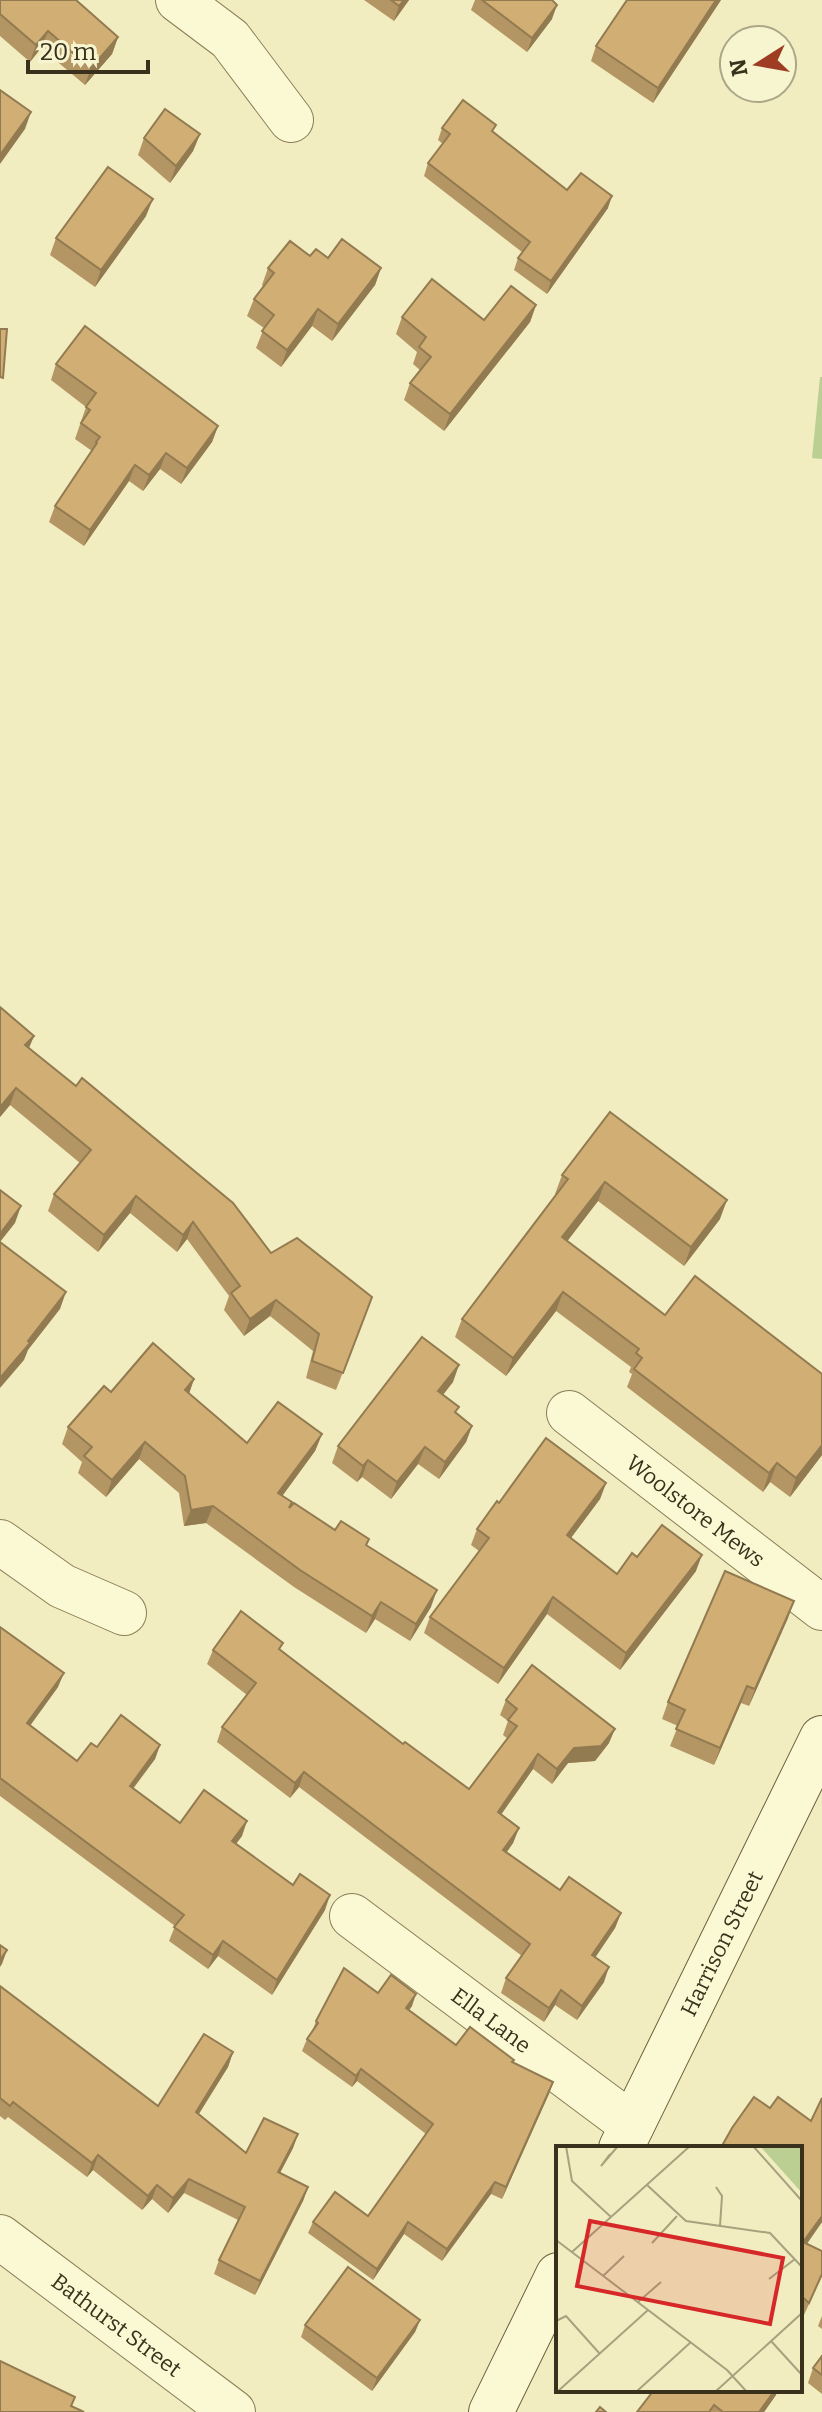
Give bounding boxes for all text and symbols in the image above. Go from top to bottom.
scale bar [28,24,148,74]
north arrow [718,24,798,104]
text: 20 m [40,38,96,66]
text: N [724,57,754,79]
street label: Woolstore Mews [621,1449,770,1573]
street label: Harrison Street [674,1866,768,2020]
street label: Ella Lane [446,1982,537,2059]
inset map [556,2146,802,2392]
street label: Bathurst Street [47,2267,187,2382]

